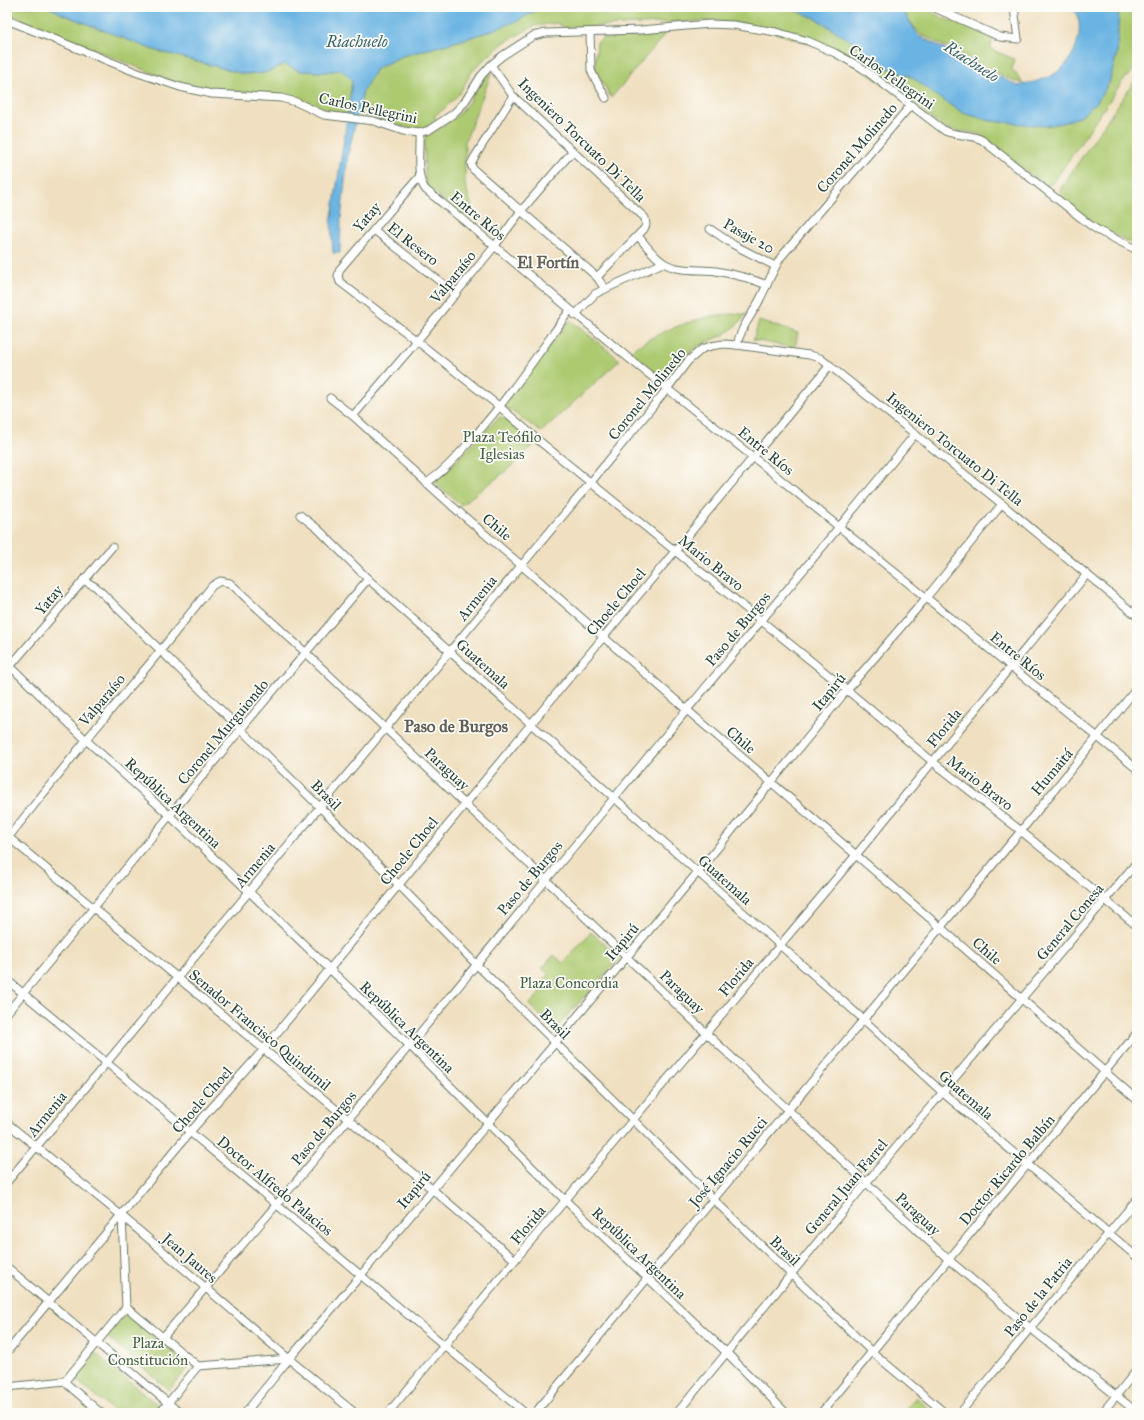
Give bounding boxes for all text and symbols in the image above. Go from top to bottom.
water label: Riachuelo [325,32,388,51]
water label: Riachuelo [940,36,1003,86]
street label: Carlos Pellegrini [846,41,938,113]
street label: Ingeniero Torcuato Di Tella [514,74,650,206]
street label: Carlos Pellegrini [317,89,419,127]
street label: Coronel Molinedo [813,99,901,197]
street label: Entre Ríos [447,188,509,244]
street label: Yatay [349,198,385,236]
street label: Pasaje 20 [720,215,778,257]
street label: El Resero [384,219,442,270]
street label: Valparaíso [426,247,480,308]
district label: El Fortín [517,253,579,272]
street label: Coronel Molinedo [604,344,690,444]
street label: Ingeniero Torcuato Di Tella [883,388,1028,510]
street label: Entre Ríos [734,423,798,479]
park label: Plaza Teófilo Iglesias [463,428,542,463]
street label: Chile [479,510,515,544]
street label: Mario Bravo [675,531,748,595]
street label: Choele Choel [583,564,650,639]
street label: Armenia [453,571,501,625]
street label: Yatay [31,581,67,619]
street label: Paso de Burgos [702,588,774,670]
street label: Entre Ríos [986,628,1050,684]
street label: Guatemala [452,635,514,693]
street label: Valparaíso [74,670,129,731]
street label: Itapirú [808,670,850,714]
street label: Coronel Murguiondo [174,675,272,788]
street label: Florida [923,704,966,751]
district label: Paso de Burgos [404,716,508,737]
street label: Chile [723,723,759,757]
street label: Paraguay [421,744,474,795]
street label: Humaitá [1027,744,1077,799]
street label: Mario Bravo [943,752,1017,815]
street label: República Argentina [121,754,225,852]
street label: Brasil [307,776,346,815]
street label: Choele Choel [376,813,443,889]
street label: Paso de Burgos [494,837,566,919]
street label: Armenia [230,838,279,892]
street label: Guatemala [694,851,756,909]
street label: General Conesa [1033,879,1108,964]
street label: Itapirú [601,920,643,964]
street label: Chile [969,933,1005,969]
street label: Florida [715,953,758,1000]
street label: Senador Francisco Quindimil [186,965,335,1095]
street label: Paraguay [656,966,709,1018]
park label: Plaza Concordia [520,974,619,992]
street label: República Argentina [356,977,458,1077]
street label: Brasil [536,1005,575,1044]
street label: Choele Choel [168,1062,236,1137]
street label: Guatemala [935,1066,997,1124]
street label: Armenia [23,1087,71,1141]
street label: Paso de Burgos [288,1087,360,1169]
street label: Doctor Ricardo Balbín [956,1111,1058,1229]
street label: José Ignacio Rucci [684,1113,772,1213]
street label: Doctor Alfredo Palacios [213,1132,337,1240]
street label: General Juan Farrel [801,1135,893,1239]
street label: Itapirú [393,1168,435,1212]
street label: Paraguay [892,1189,945,1240]
street label: Florida [507,1201,550,1248]
street label: República Argentina [588,1203,690,1303]
street label: Jean Jaures [157,1228,221,1288]
street label: Brasil [766,1232,805,1270]
street label: Paso de la Patria [1000,1253,1076,1341]
park label: Plaza Constitución [108,1334,188,1369]

